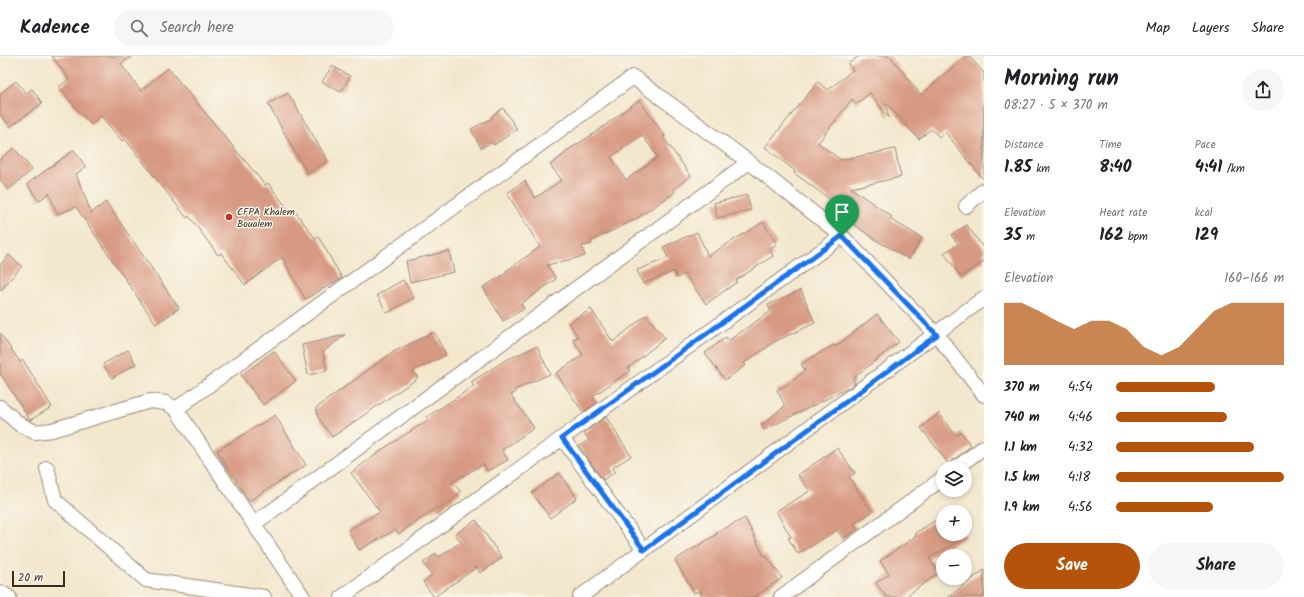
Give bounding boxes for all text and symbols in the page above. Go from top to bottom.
search box [114,10,394,46]
text: Kadence [20,13,90,43]
text: Search here [160,16,234,40]
icon: search [128,17,150,39]
text: Map [1146,17,1170,39]
text: Layers [1192,17,1230,39]
text: Share [1252,17,1284,39]
text: Morning run [1004,62,1119,97]
button: share [1242,69,1284,111]
text: 08:27 · 5 × 370 m [1004,95,1108,116]
text: Distance [1004,136,1044,154]
text: Time [1099,136,1122,154]
text: Pace [1195,136,1216,154]
text: 1.85 [1004,154,1032,181]
text: 8:40 [1099,154,1132,181]
text: 4:41 [1195,154,1223,181]
text: km [1032,160,1050,178]
text: /km [1223,160,1245,178]
pin [825,195,859,236]
icon: arrive [831,201,853,223]
place label: CFPA Khalem Boualem [237,204,295,232]
text: Elevation [1004,204,1046,222]
text: Heart rate [1099,204,1147,222]
text: kcal [1195,204,1213,222]
marker: CFPA Khalem Boualem [224,212,234,222]
text: 35 [1004,222,1022,249]
text: 162 [1099,222,1124,249]
text: 129 [1195,222,1218,249]
text: m [1022,228,1035,246]
text: bpm [1124,228,1148,246]
text: Elevation [1004,268,1053,289]
text: 160–166 m [1224,268,1284,289]
text: 370 m [1004,377,1040,398]
text: 4:54 [1068,377,1093,398]
text: 740 m [1004,407,1040,428]
text: 4:46 [1068,407,1093,428]
text: 1.1 km [1004,437,1037,458]
text: 4:32 [1068,437,1093,458]
map controls [936,461,972,585]
button: layers [936,461,972,497]
text: 1.5 km [1004,467,1040,488]
text: 4:18 [1068,467,1090,488]
text: 1.9 km [1004,497,1040,518]
text: 4:56 [1068,497,1093,518]
button: + [936,505,972,541]
button: Save [1004,543,1140,589]
button: Share [1148,543,1284,589]
button: − [936,549,972,585]
scale bar [12,569,65,588]
text: 20 m [18,569,43,587]

